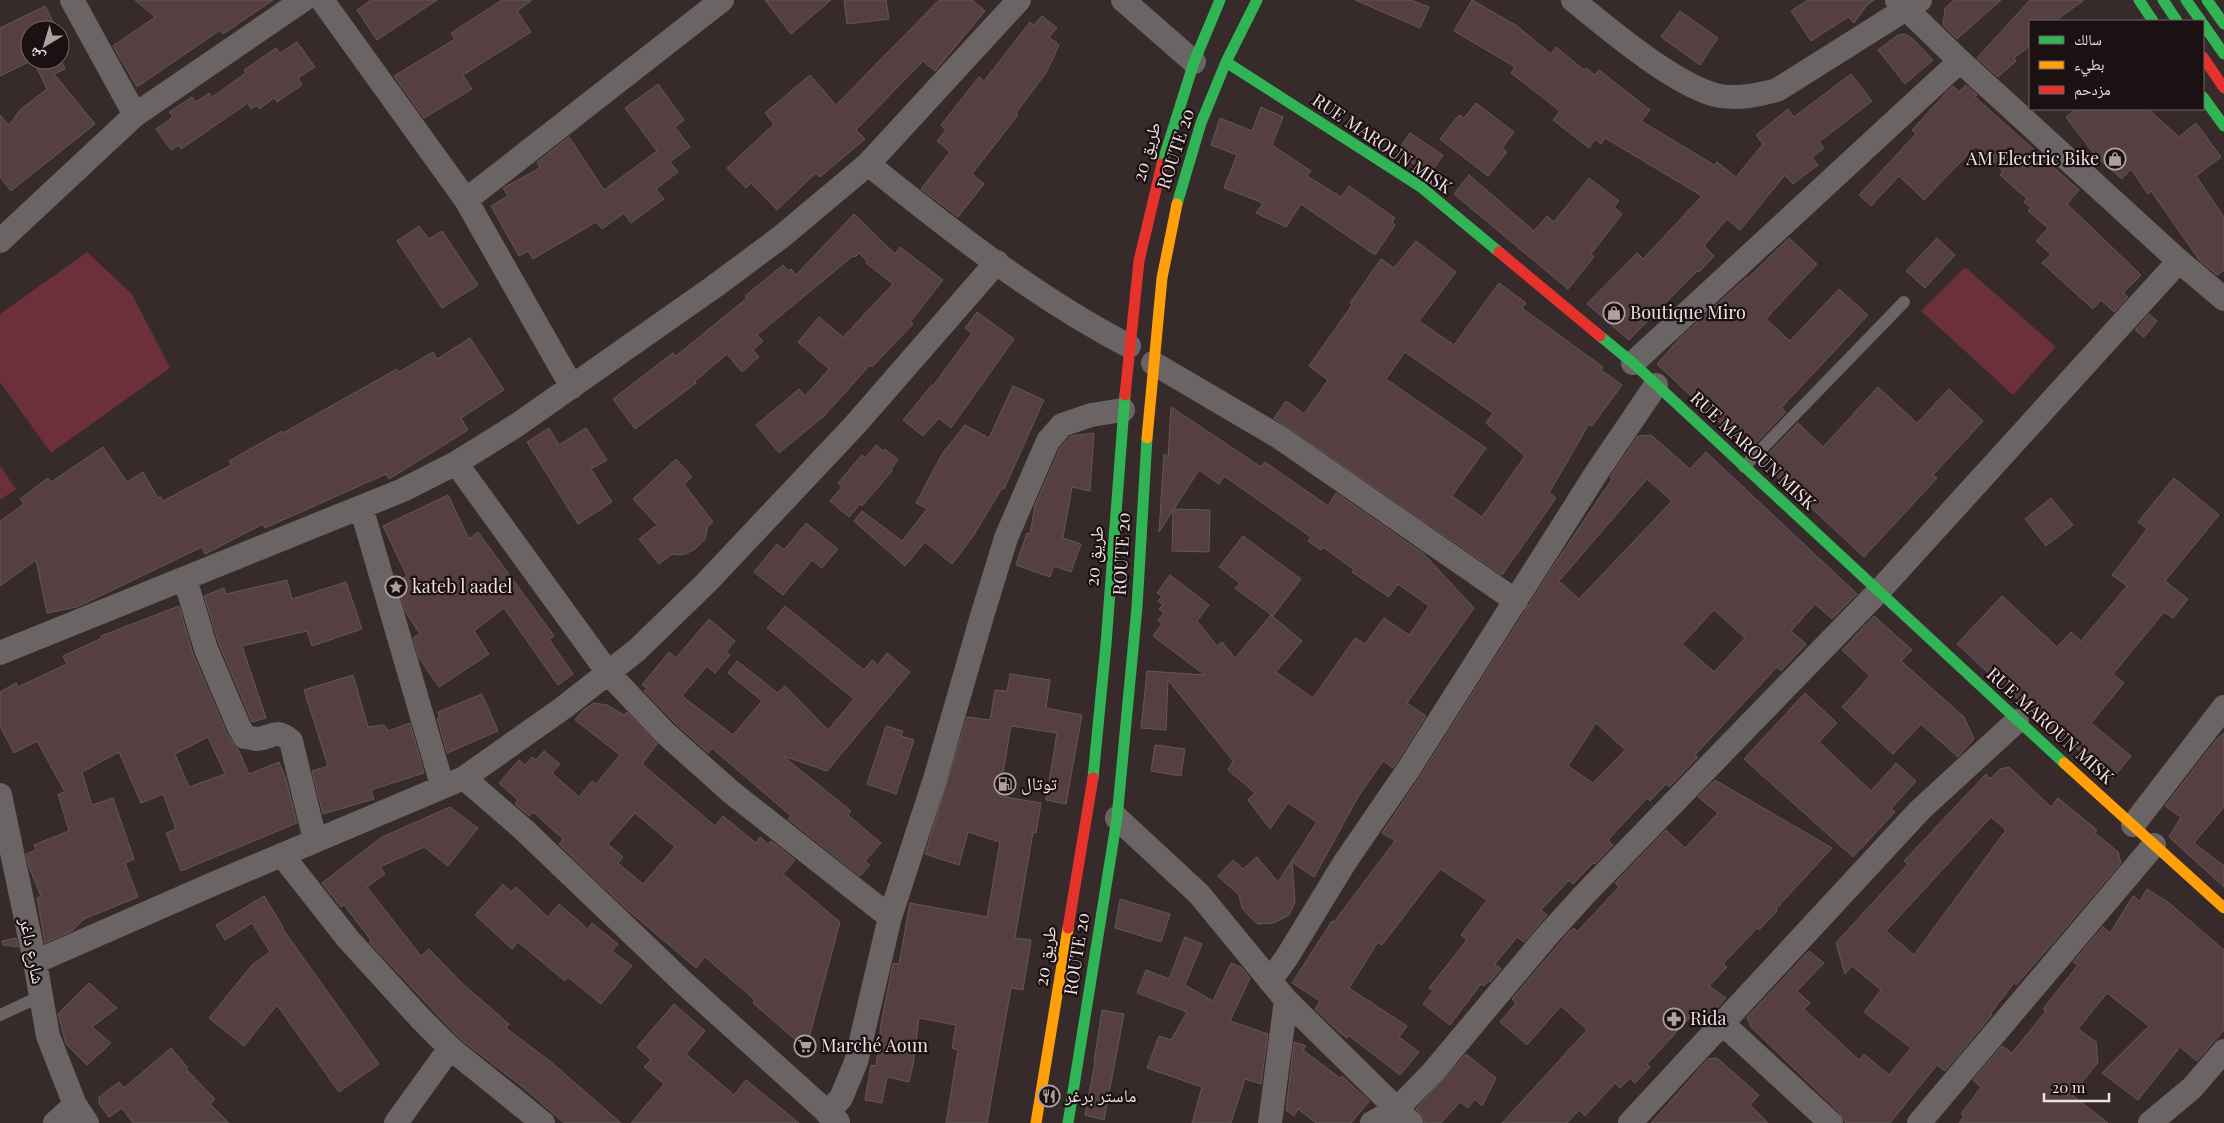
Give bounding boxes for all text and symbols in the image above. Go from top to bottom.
north arrow [20,20,70,70]
legend [2029,20,2204,110]
text: سالك [2074,29,2102,49]
text: ش [25,43,48,68]
text: بطيء [2074,54,2104,77]
text: مزدحم [2074,79,2111,100]
street label: RUE MAROUN MISK [1308,87,1457,199]
street label: ROUTE 20 [1151,105,1199,192]
street label: طريق 20 [1126,119,1166,184]
place label: AM Electric Bike [1965,146,2099,170]
shop icon: AM Electric Bike [2103,147,2127,171]
place label: Boutique Miro [1630,300,1746,324]
shop icon: Boutique Miro [1602,301,1626,325]
street label: RUE MAROUN MISK [1686,386,1822,515]
street label: ROUTE 20 [1107,512,1135,596]
street label: طريق 20 [1079,525,1109,587]
place label: kateb l aadel [412,574,513,598]
place icon: kateb l aadel [384,575,408,599]
street label: RUE MAROUN MISK [1982,662,2120,789]
place label: توتال [1021,771,1057,795]
fuel station icon: توتال [993,772,1017,796]
street label: ROUTE 20 [1058,911,1094,997]
street label: شارع داغر [15,915,51,986]
street label: طريق 20 [1028,924,1062,988]
place label: Rida [1690,1006,1726,1030]
pharmacy icon: Rida [1662,1007,1686,1031]
place label: Marché Aoun [821,1033,928,1057]
supermarket icon: Marché Aoun [793,1034,817,1058]
scale bar [2044,1070,2109,1102]
text: 20 m [2052,1077,2086,1097]
place label: ماستر برغر [1064,1083,1136,1107]
restaurant icon: ماستر برغر [1037,1084,1061,1108]

